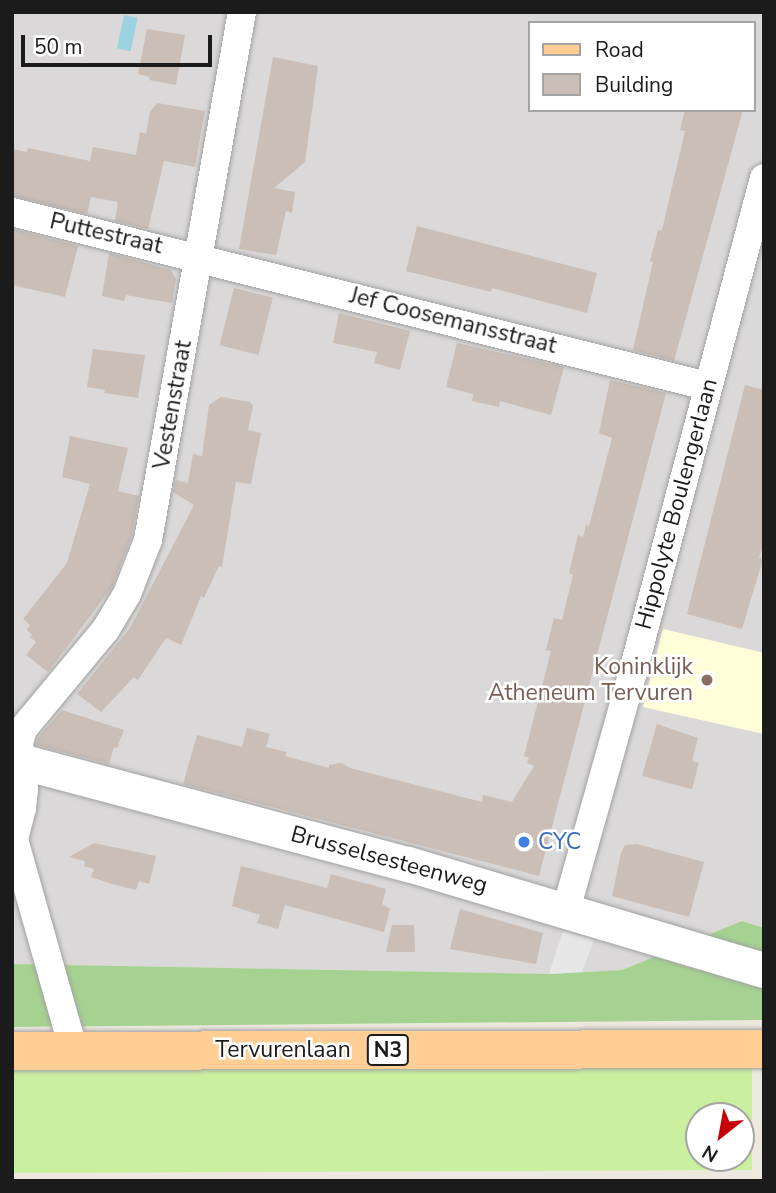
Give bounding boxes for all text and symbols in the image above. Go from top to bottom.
scale bar [24,21,215,65]
legend [528,21,755,112]
text: 50 m [34,33,83,61]
text: Road [595,36,644,64]
text: Building [595,71,673,99]
street label: Puttestraat [47,208,165,260]
street label: Jef Coosemansstraat [347,282,559,360]
street label: Vestenstraat [148,338,198,472]
street label: Hippolyte Boulengerlaan [630,376,724,632]
place label: Koninklijk Atheneum Tervuren [488,653,693,707]
marker: Koninklijk Atheneum Tervuren [699,672,715,688]
street label: Brusselsesteenweg [288,820,490,900]
place label: CYC [538,828,581,856]
marker: CYC [516,834,532,850]
road number: N3 [365,1032,411,1068]
street label: Tervurenlaan [215,1036,351,1064]
north arrow [685,1102,755,1172]
text: N [697,1138,723,1168]

